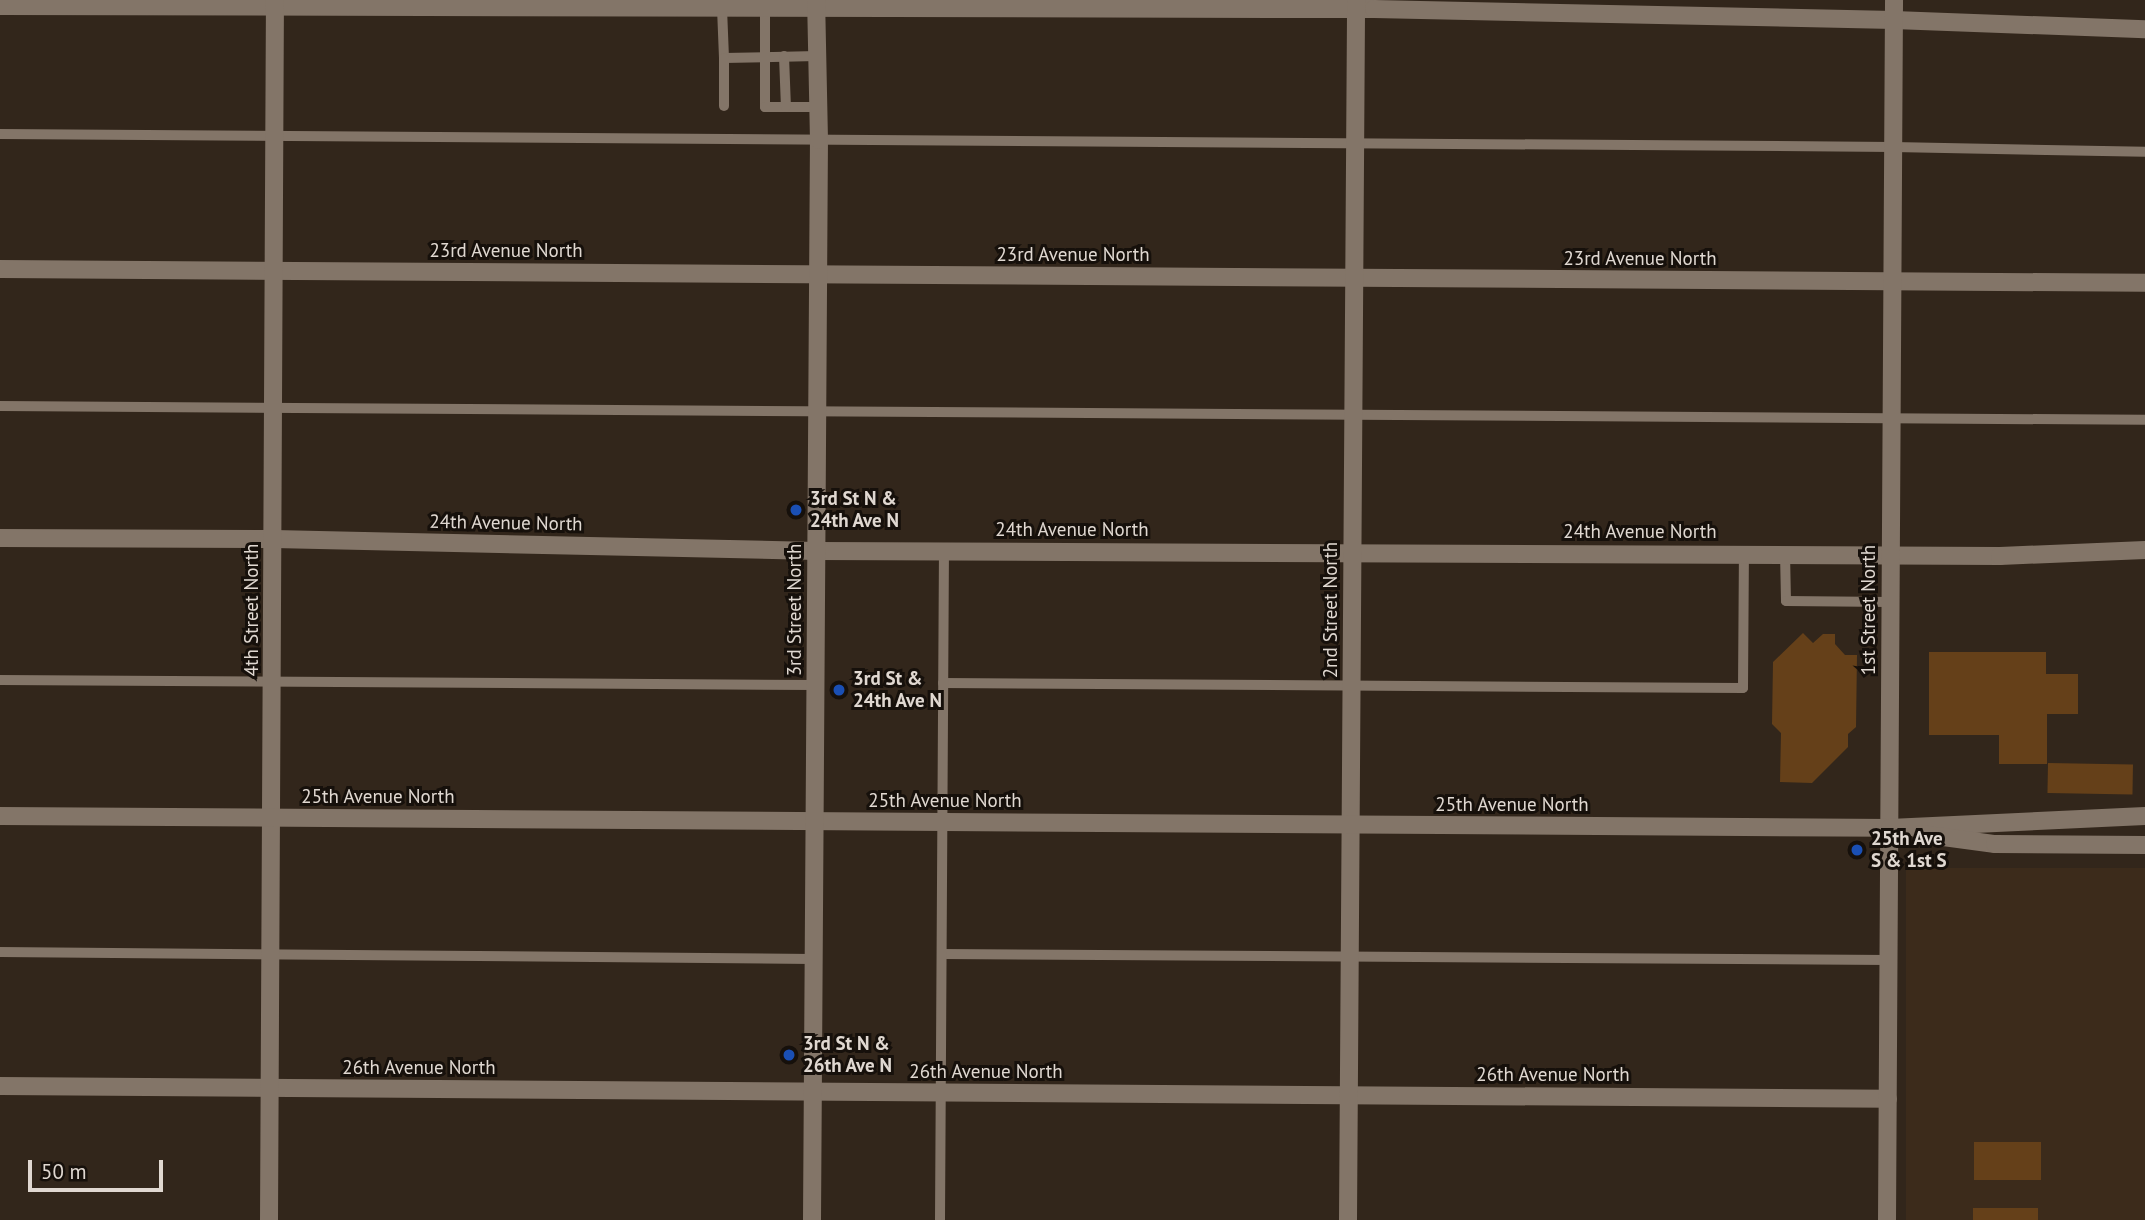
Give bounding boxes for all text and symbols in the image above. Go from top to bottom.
street label: 23rd Avenue North [429,240,583,262]
street label: 23rd Avenue North [996,244,1150,266]
street label: 23rd Avenue North [1563,248,1717,270]
place label: 3rd St N & 24th Ave N [810,488,900,532]
marker: 3rd St N & 24th Ave N [788,502,804,518]
street label: 24th Avenue North [429,510,583,536]
street label: 24th Avenue North [995,519,1149,541]
street label: 24th Avenue North [1563,521,1717,543]
street label: 2nd Street North [1320,542,1342,678]
street label: 4th Street North [241,544,263,676]
street label: 3rd Street North [784,544,806,676]
street label: 1st Street North [1858,545,1880,675]
place label: 3rd St & 24th Ave N [853,668,943,712]
marker: 3rd St & 24th Ave N [831,682,847,698]
street label: 25th Avenue North [301,786,455,808]
street label: 25th Avenue North [868,790,1022,812]
street label: 25th Avenue North [1435,794,1589,816]
place label: 25th Ave S & 1st S [1871,828,1946,872]
marker: 25th Ave S & 1st S [1849,842,1865,858]
place label: 3rd St N & 26th Ave N [803,1033,893,1077]
marker: 3rd St N & 26th Ave N [781,1047,797,1063]
street label: 26th Avenue North [342,1057,496,1079]
street label: 26th Avenue North [909,1061,1063,1083]
street label: 26th Avenue North [1476,1064,1630,1086]
scale bar [32,1146,166,1190]
text: 50 m [41,1158,87,1185]

